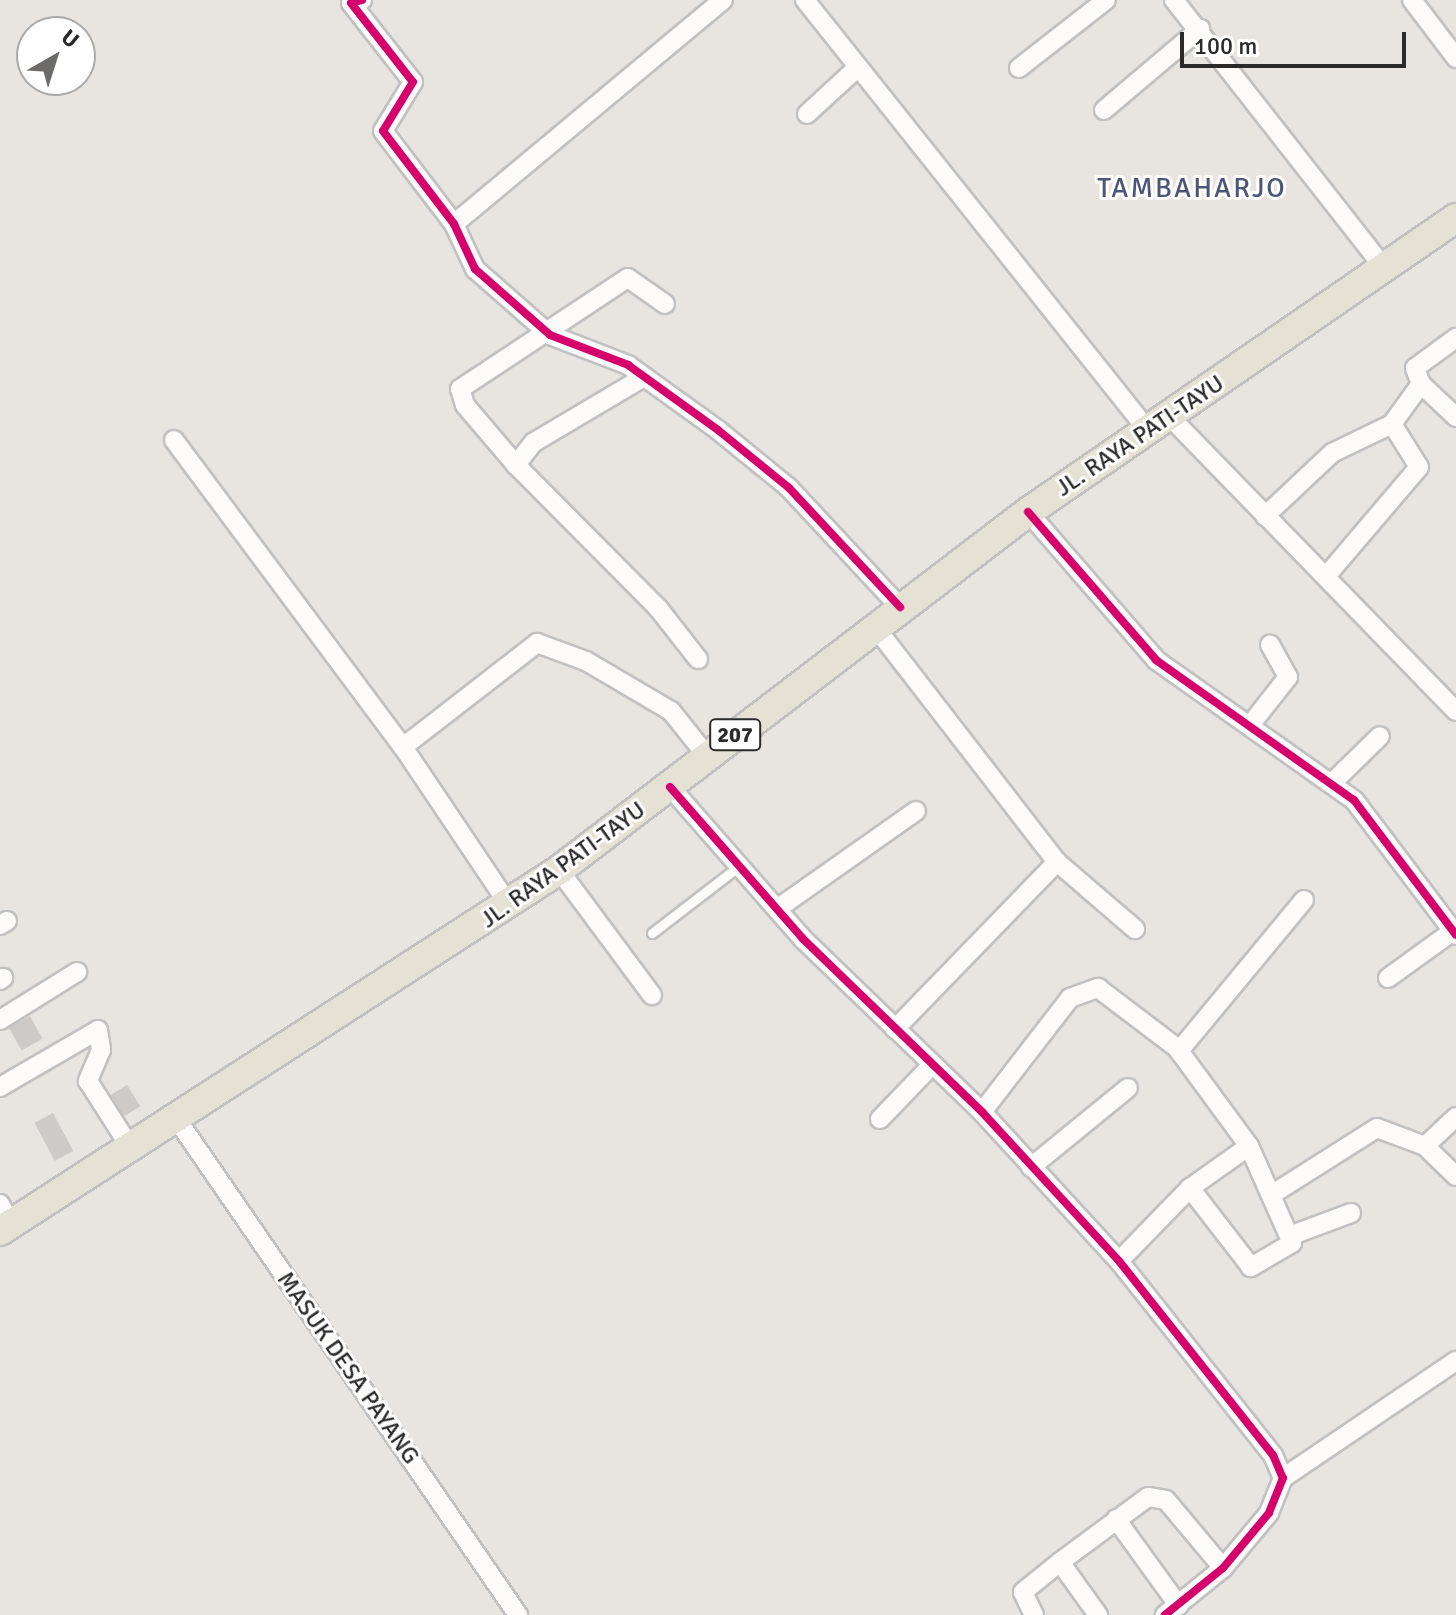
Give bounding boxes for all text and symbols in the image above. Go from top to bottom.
north arrow [16,16,96,96]
scale bar [1184,16,1410,66]
text: U [56,23,84,54]
text: 100 m [1194,31,1257,61]
district label: TAMBAHARJO [1097,171,1287,205]
street label: JL. RAYA PATI-TAYU [1050,369,1230,503]
road number: 207 [709,717,761,753]
street label: JL. RAYA PATI-TAYU [475,796,651,934]
street label: MASUK DESA PAYANG [271,1266,425,1470]

